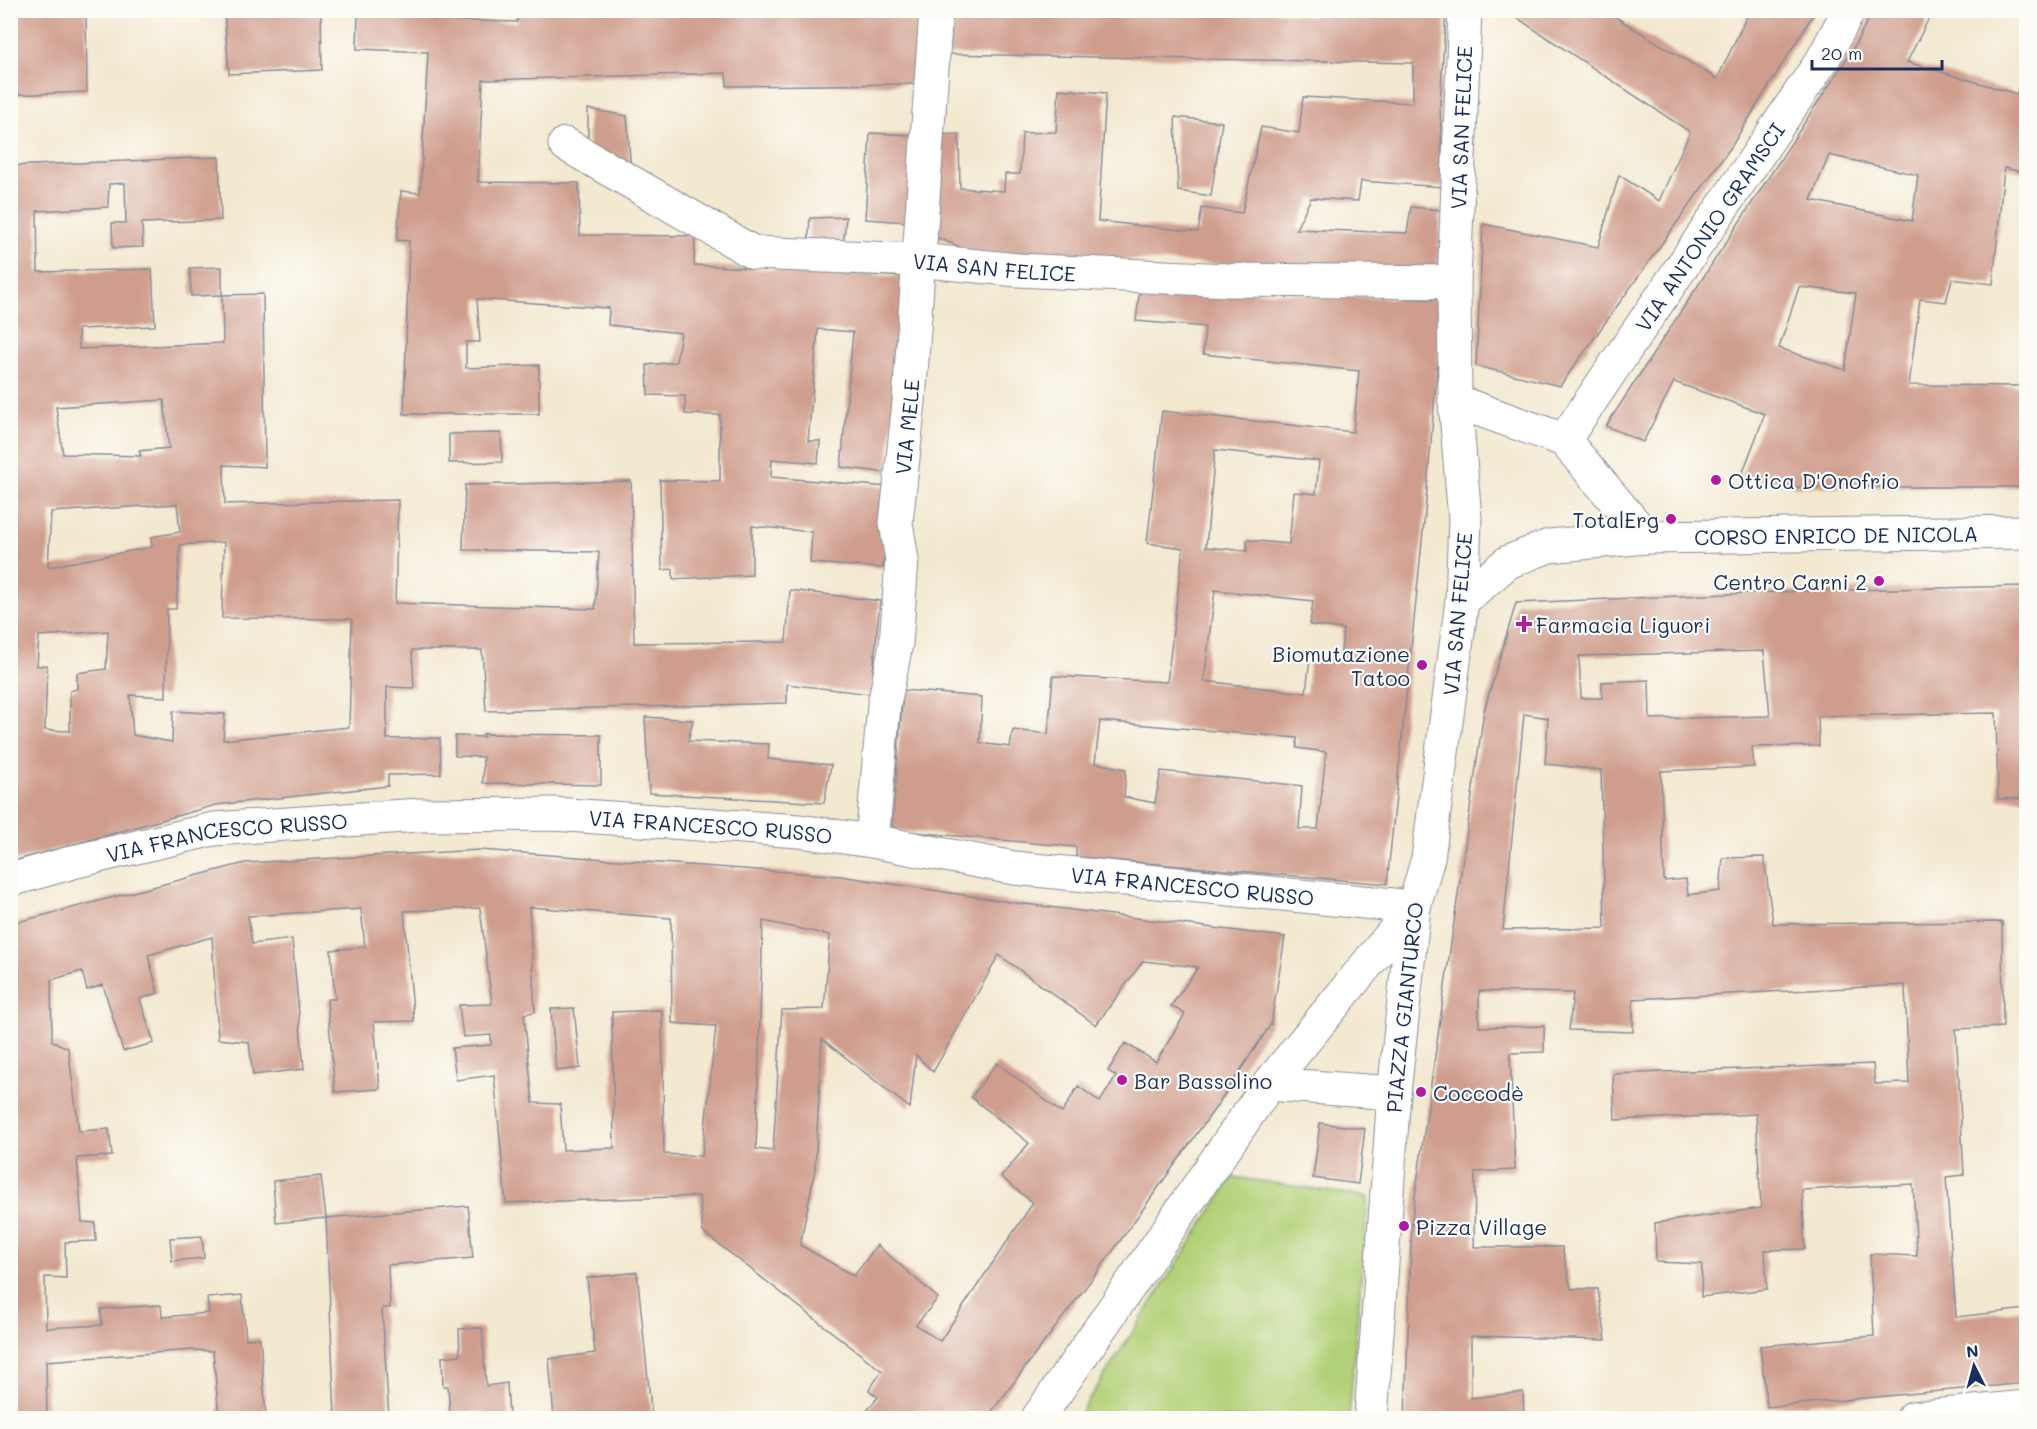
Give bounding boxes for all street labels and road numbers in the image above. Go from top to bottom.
street label: VIA SAN FELICE [1443,45,1477,210]
street label: VIA ANTONIO GRAMSCI [1628,117,1790,336]
street label: VIA SAN FELICE [912,246,1077,286]
street label: VIA MELE [888,378,924,476]
street label: CORSO ENRICO DE NICOLA [1694,519,1978,550]
street label: VIA SAN FELICE [1436,531,1478,697]
street label: VIA FRANCESCO RUSSO [588,803,834,849]
street label: VIA FRANCESCO RUSSO [103,806,348,867]
street label: VIA FRANCESCO RUSSO [1070,860,1315,911]
street label: PIAZZA GIANTURCO [1379,901,1428,1114]

